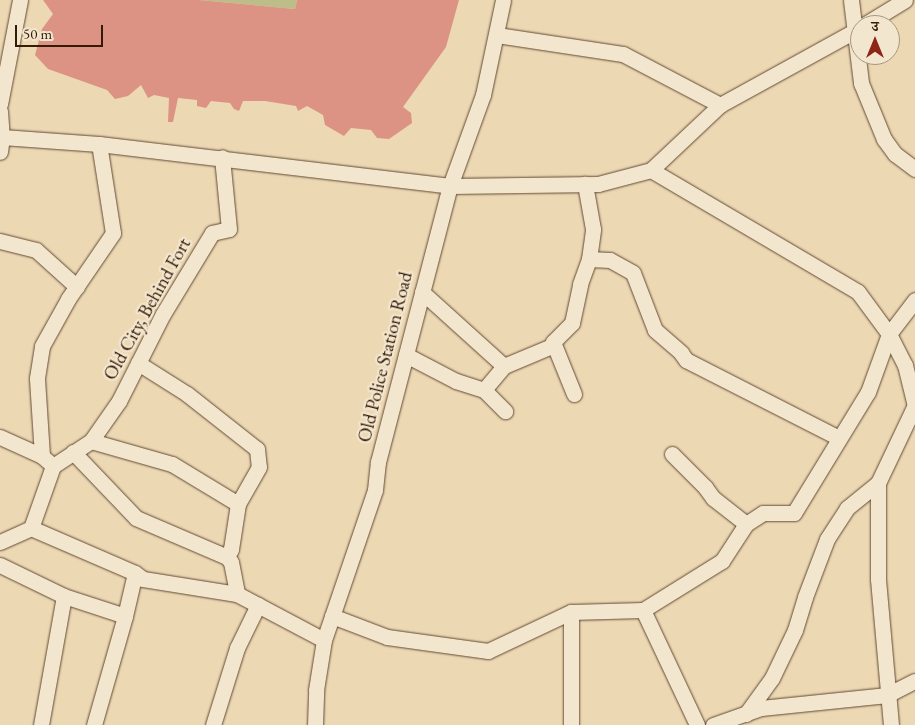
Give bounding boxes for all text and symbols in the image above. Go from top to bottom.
scale bar [18,15,105,47]
north arrow [850,15,900,65]
text: उ [871,17,879,35]
text: 50 m [23,24,52,43]
street label: Old City, Behind Fort [98,234,196,384]
street label: Old Police Station Road [353,269,417,445]

